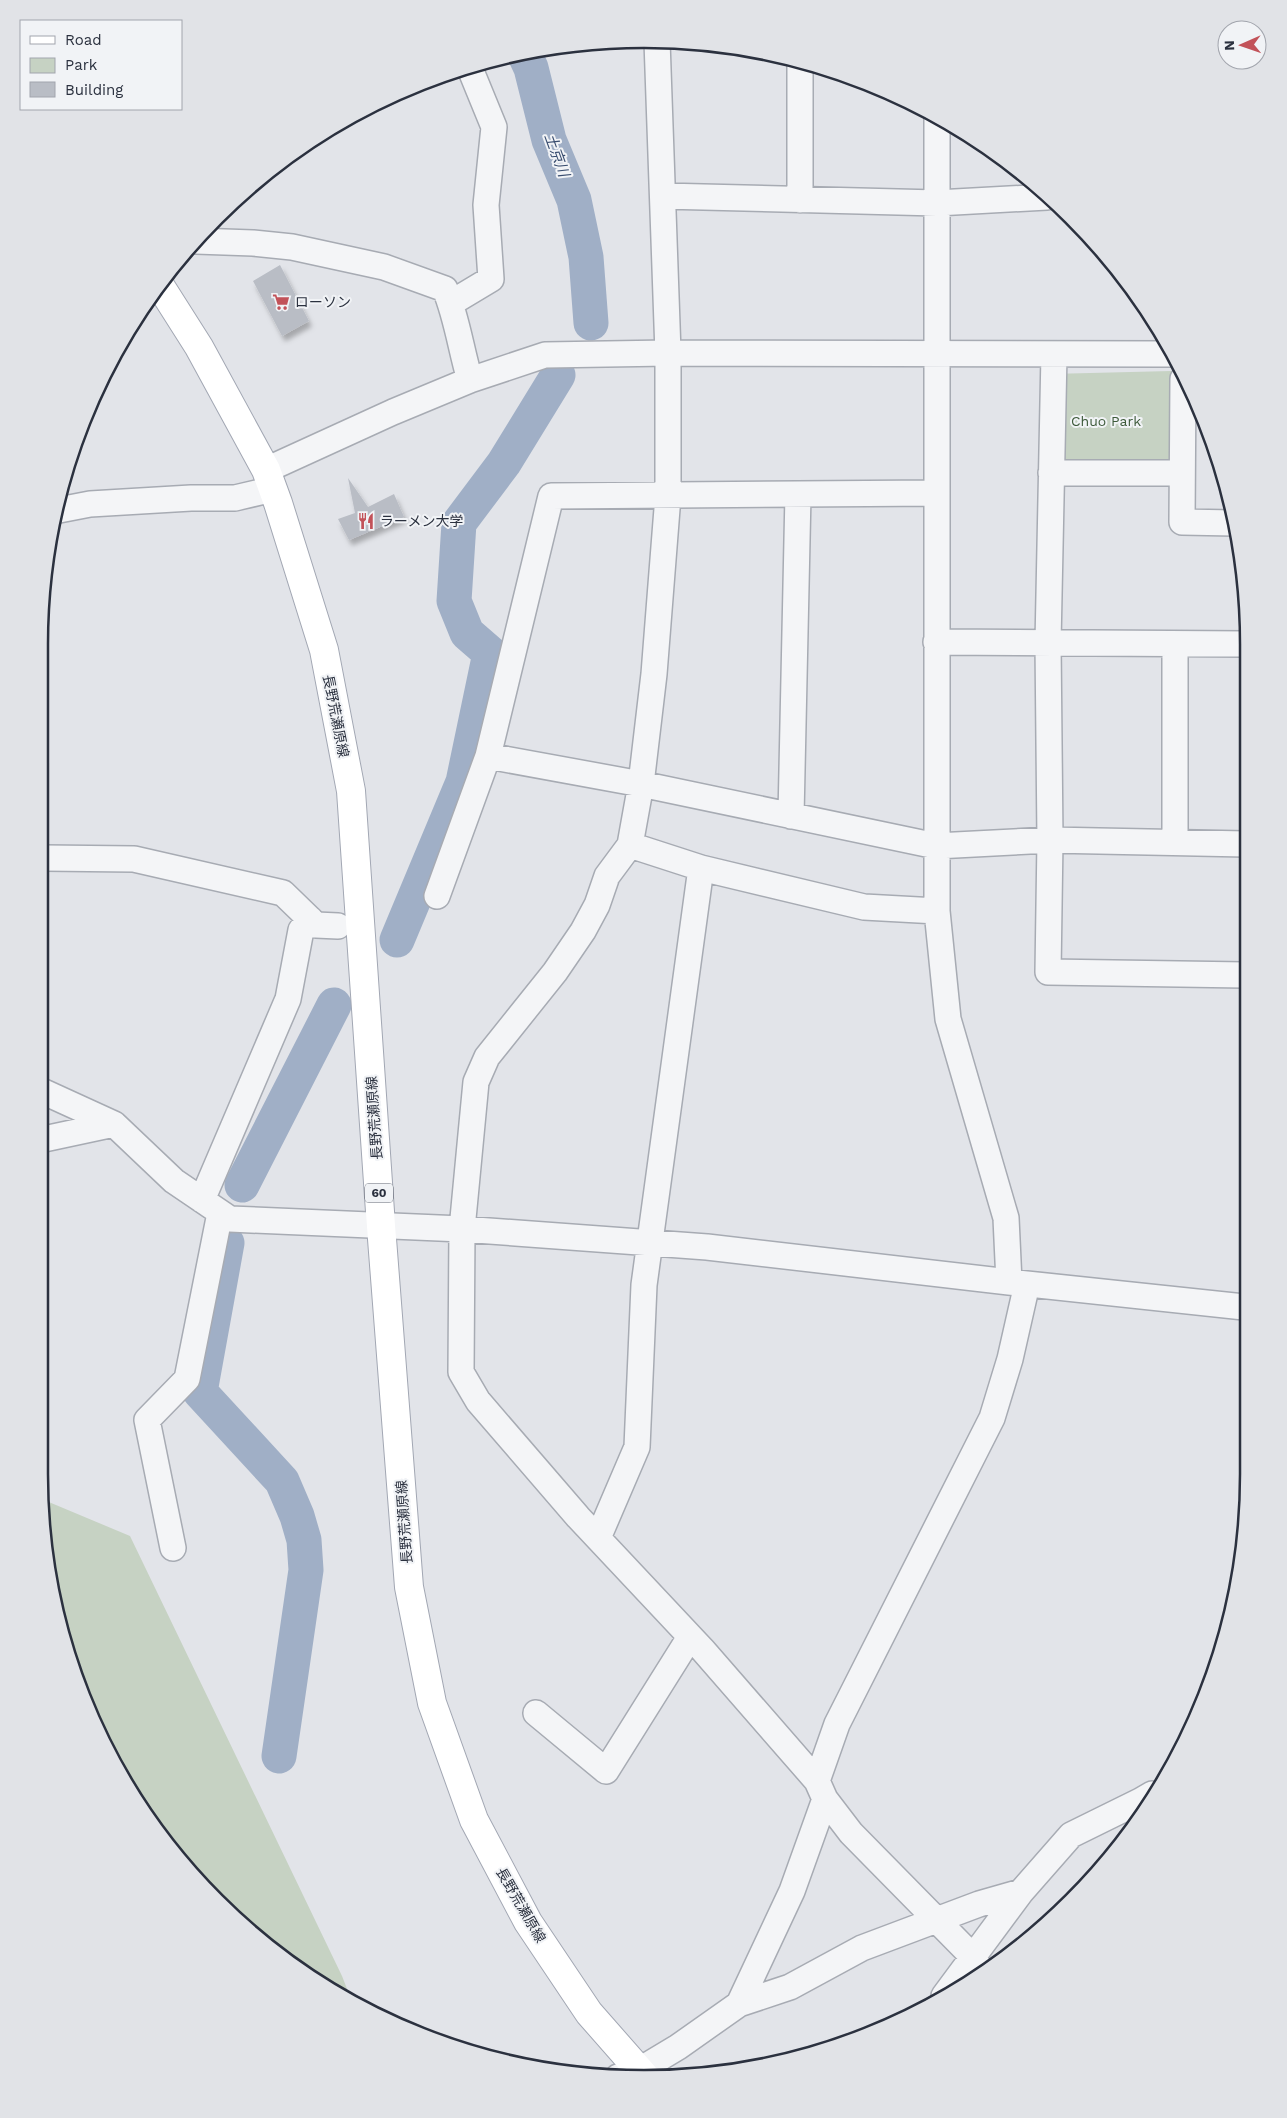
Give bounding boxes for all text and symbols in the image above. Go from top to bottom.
legend [20,20,182,110]
north arrow [1217,20,1267,70]
text: Road [65,31,102,49]
text: N [1221,40,1237,51]
text: Park [65,56,98,74]
text: Building [65,81,123,99]
water label: 土京川 [541,131,574,181]
supermarket icon: ローソン [271,292,291,312]
place label: ローソン [295,294,351,310]
park label: Chuo Park [1071,413,1141,429]
restaurant icon: ラーメン大学 [356,511,376,531]
place label: ラーメン大学 [380,513,463,529]
street label: 長野荒瀬原線 [320,673,352,759]
street label: 長野荒瀬原線 [363,1076,385,1160]
road number: 60 [365,1184,393,1202]
street label: 長野荒瀬原線 [393,1480,415,1564]
street label: 長野荒瀬原線 [493,1865,549,1945]

